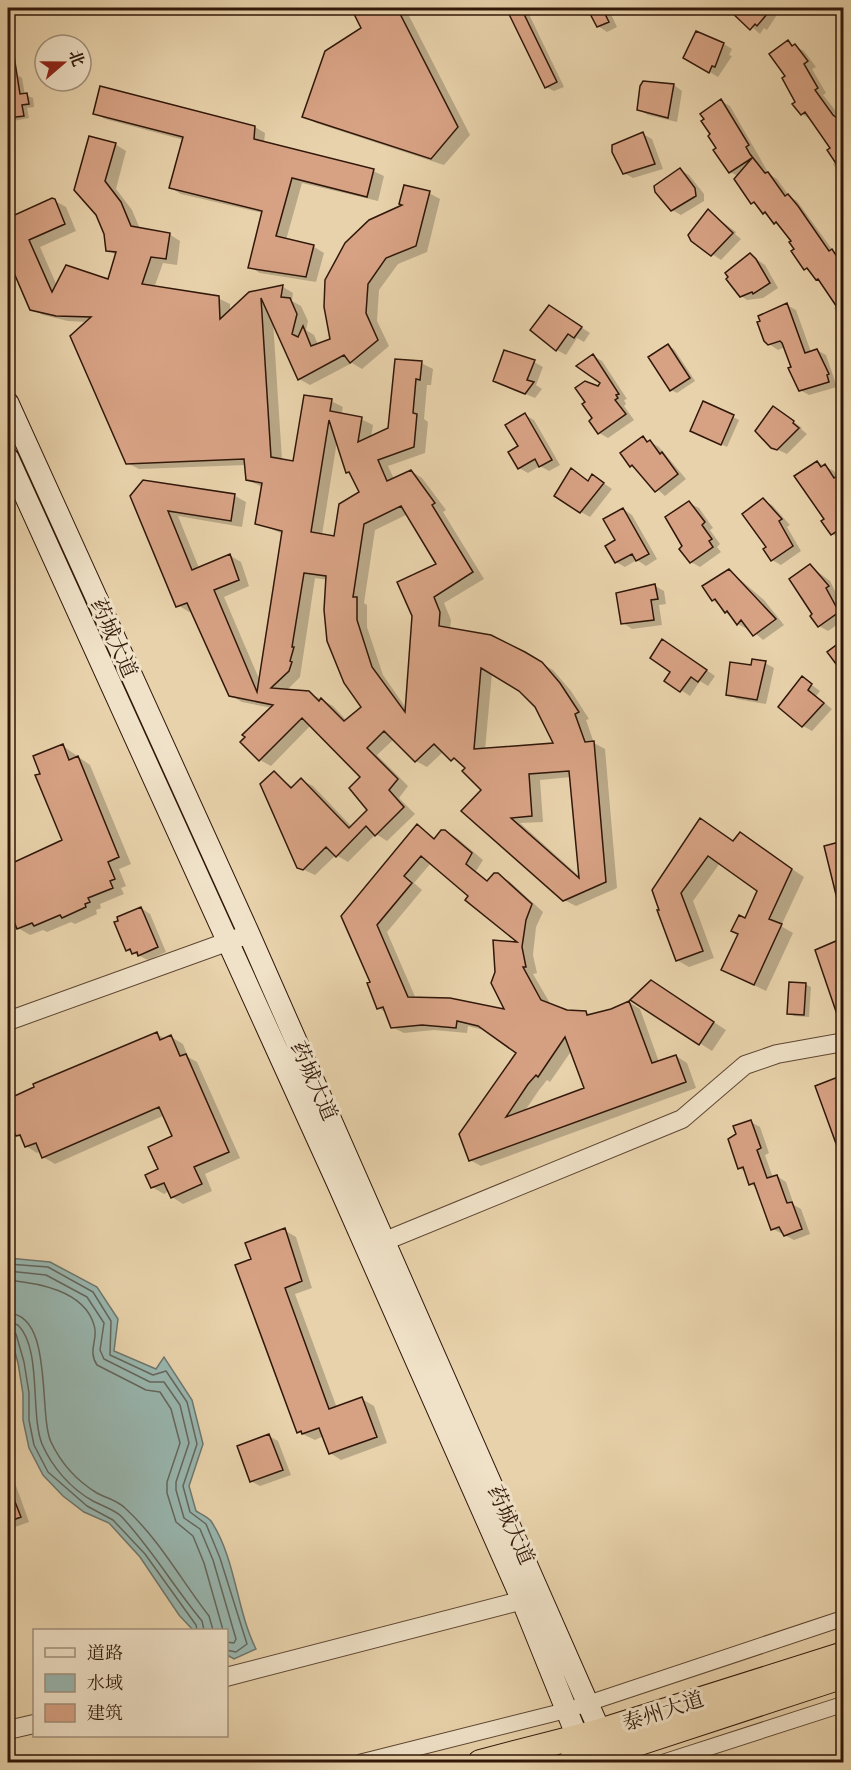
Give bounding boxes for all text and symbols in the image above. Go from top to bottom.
north arrow [33,33,93,93]
text: 北 [63,47,89,69]
street label: 药城大道 [84,594,144,682]
street label: 药城大道 [284,1037,344,1125]
street label: 药城大道 [481,1481,541,1569]
legend [33,1629,228,1737]
text: 道路 [87,1641,123,1665]
text: 水域 [87,1671,123,1695]
street label: 泰州大道 [619,1685,707,1737]
text: 建筑 [87,1701,123,1725]

